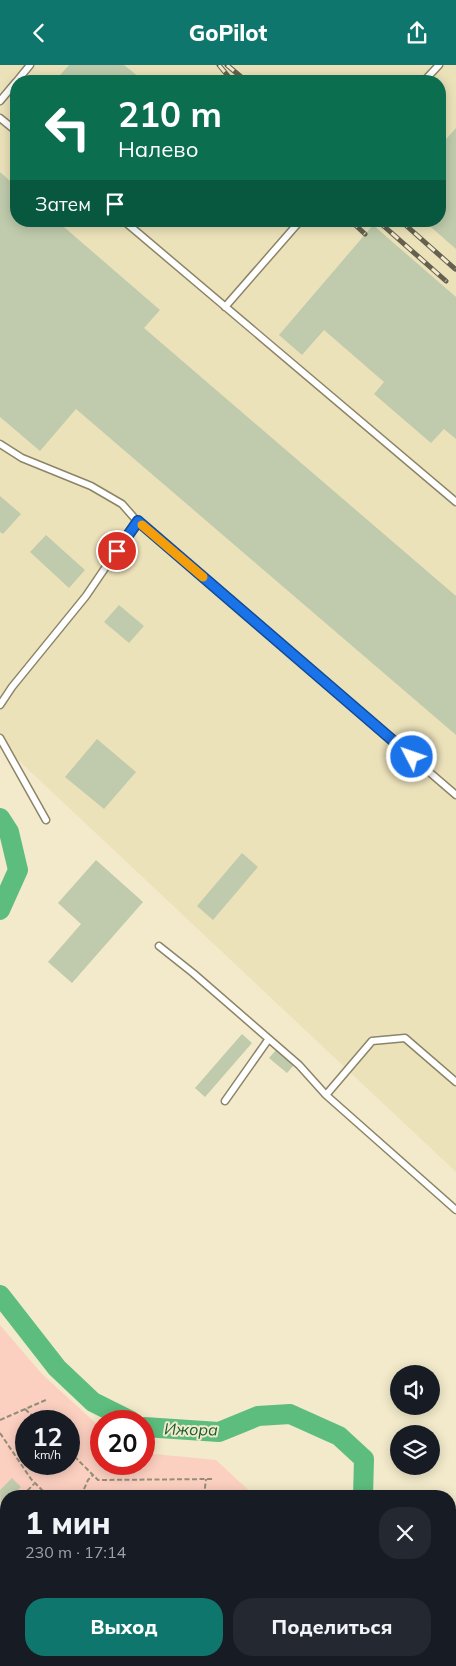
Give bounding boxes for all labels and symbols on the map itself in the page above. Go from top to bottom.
pin [96,530,138,572]
position arrow [385,730,437,782]
speed limit sign: 20 [90,1410,155,1475]
water label: Ижора [164,1419,218,1439]

